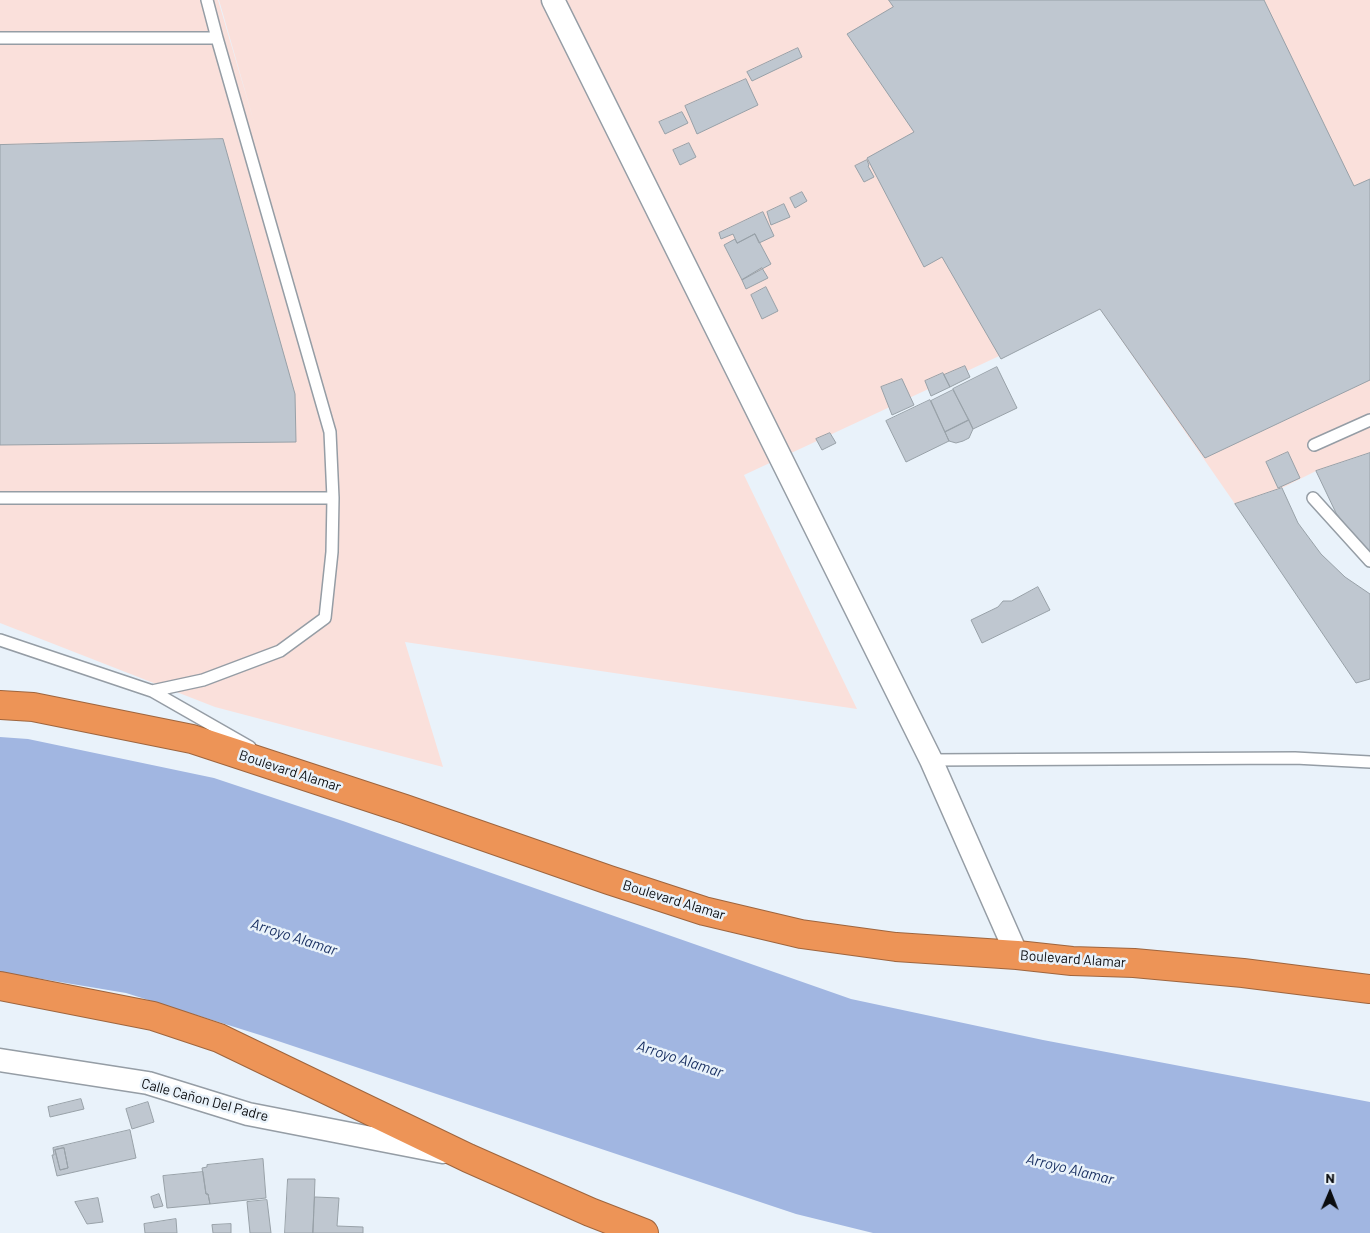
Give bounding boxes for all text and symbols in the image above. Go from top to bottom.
street label: Boulevard Alamar [237,747,343,795]
street label: Boulevard Alamar [621,876,727,924]
water label: Arroyo Alamar [249,915,339,959]
street label: Boulevard Alamar [1019,947,1127,971]
water label: Arroyo Alamar [635,1037,725,1081]
street label: Calle Cañon Del Padre [140,1075,270,1125]
water label: Arroyo Alamar [1024,1149,1116,1189]
north arrow [1305,1168,1355,1218]
text: N [1325,1169,1335,1186]

